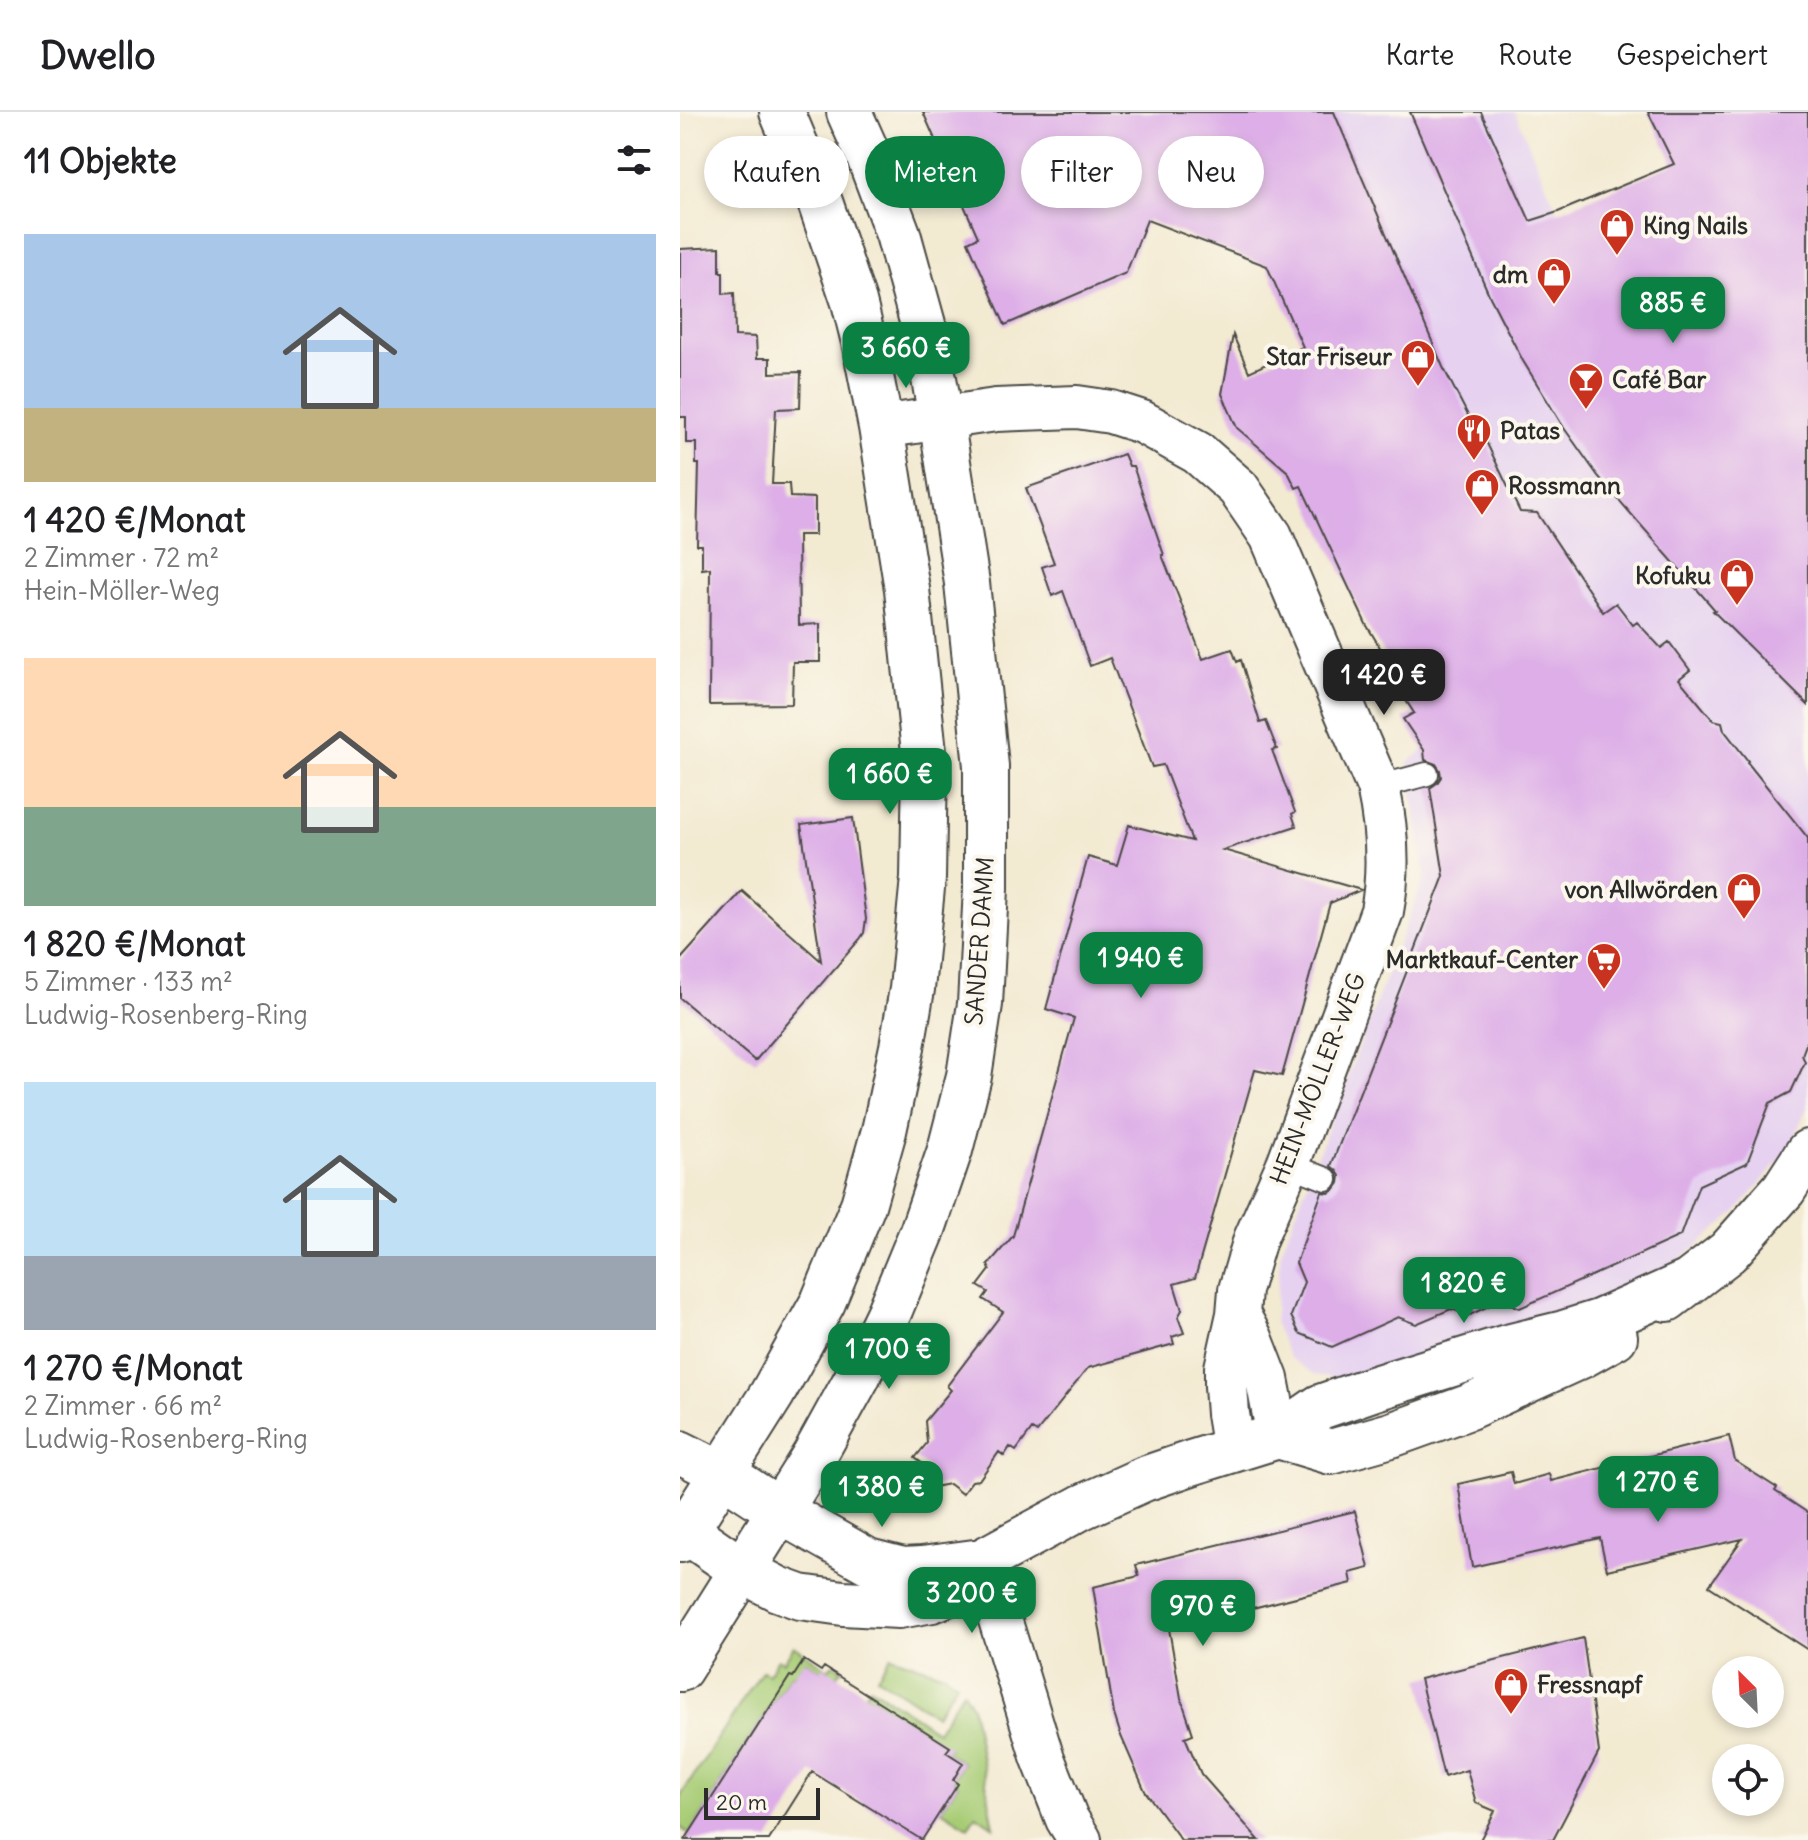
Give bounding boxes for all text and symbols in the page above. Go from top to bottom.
text: Dwello [40,32,156,79]
text: Karte [1386,37,1454,73]
text: Route [1498,37,1572,73]
text: Gespeichert [1616,37,1768,73]
chip: Kaufen [704,136,849,208]
chip: Mieten [865,136,1005,208]
chip: Filter [1021,136,1142,208]
chip: Neu [1158,136,1264,208]
icon: filters [612,138,656,182]
text: 11 Objekte [24,139,177,182]
shop icon: King Nails [1598,207,1636,257]
place label: King Nails [1643,210,1748,240]
shop icon: dm [1535,256,1573,306]
place label: dm [1493,259,1528,289]
pin: 885 € [1617,277,1729,345]
icon: home [268,286,412,430]
text: 885 € [1639,286,1707,319]
pin: 3 660 € [832,322,980,390]
text: 3 660 € [861,331,951,364]
shop icon: Star Friseur [1399,338,1437,388]
place label: Star Friseur [1266,341,1392,371]
bar icon: Café Bar [1567,361,1605,411]
place label: Café Bar [1612,364,1707,394]
restaurant icon: Patas [1455,412,1493,462]
place label: Patas [1500,415,1560,445]
shop icon: Rossmann [1463,467,1501,517]
place label: Rossmann [1508,470,1621,500]
text: 1 420 €/Monat [24,498,246,541]
text: 2 Zimmer · 72 m² [24,541,219,574]
shop icon: Kofuku [1718,557,1756,607]
place label: Kofuku [1635,560,1711,590]
text: Hein-Möller-Weg [24,574,220,607]
pin: 1 420 € [1310,649,1458,717]
text: 1 420 € [1341,658,1427,691]
icon: home [268,710,412,854]
pin: 1 660 € [816,748,964,816]
text: 1 660 € [847,757,933,790]
street label: SANDER DAMM [958,856,1000,1026]
shop icon: von Allwörden [1725,871,1763,921]
place label: von Allwörden [1564,874,1718,904]
text: 1 820 €/Monat [24,922,245,965]
pin: 1 940 € [1067,932,1215,1000]
text: 1 940 € [1098,941,1184,974]
supermarket icon: Marktkauf-Center [1585,941,1623,991]
place label: Marktkauf-Center [1386,944,1578,974]
text: 5 Zimmer · 133 m² [24,965,233,998]
street label: HEIN-MÖLLER-WEG [1263,969,1371,1189]
text: Ludwig-Rosenberg-Ring [24,998,308,1031]
icon: home [268,1134,412,1278]
pin: 1 820 € [1390,1257,1538,1325]
text: 1 820 € [1421,1266,1507,1299]
pin: 1 700 € [815,1323,963,1391]
text: 1 700 € [846,1332,932,1365]
text: 1 270 €/Monat [24,1346,243,1389]
text: 2 Zimmer · 66 m² [24,1389,222,1422]
text: Ludwig-Rosenberg-Ring [24,1422,308,1455]
pin: 1 270 € [1584,1456,1732,1524]
pin: 1 380 € [808,1461,956,1529]
text: 1 270 € [1616,1465,1700,1498]
text: 1 380 € [839,1470,925,1503]
pin: 3 200 € [898,1567,1046,1635]
text: 3 200 € [926,1576,1018,1609]
pin: 970 € [1147,1580,1259,1648]
text: 970 € [1169,1589,1237,1622]
north arrow [1712,1656,1784,1728]
map controls [1712,1656,1784,1816]
shop icon: Fressnapf [1492,1666,1530,1716]
place label: Fressnapf [1537,1669,1644,1699]
button: locate [1712,1744,1784,1816]
scale bar [704,1784,820,1820]
text: 20 m [716,1788,767,1816]

